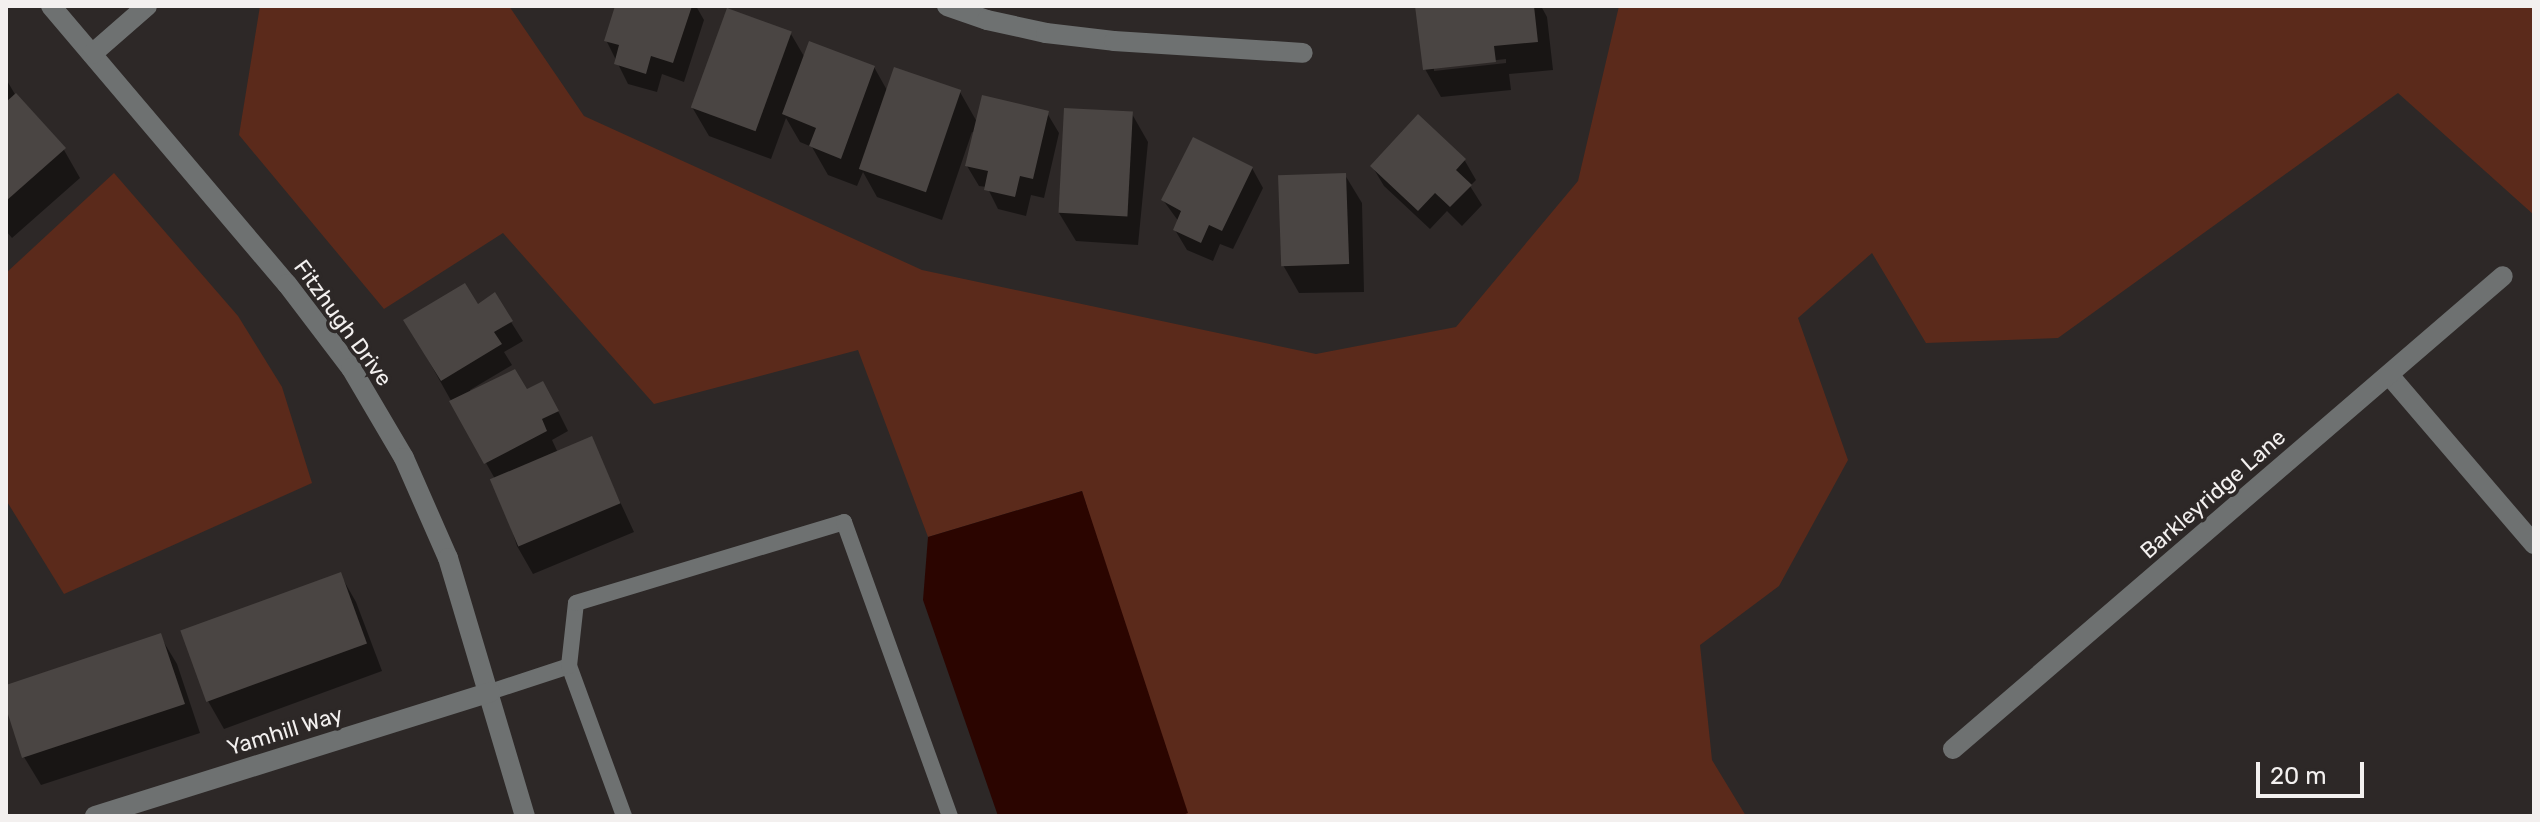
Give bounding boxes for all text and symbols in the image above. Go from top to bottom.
street label: Fitzhugh Drive [288,255,398,391]
street label: Barkleyridge Lane [2135,424,2291,564]
street label: Yamhill Way [224,701,346,761]
scale bar [2260,746,2368,796]
text: 20 m [2270,762,2327,790]

